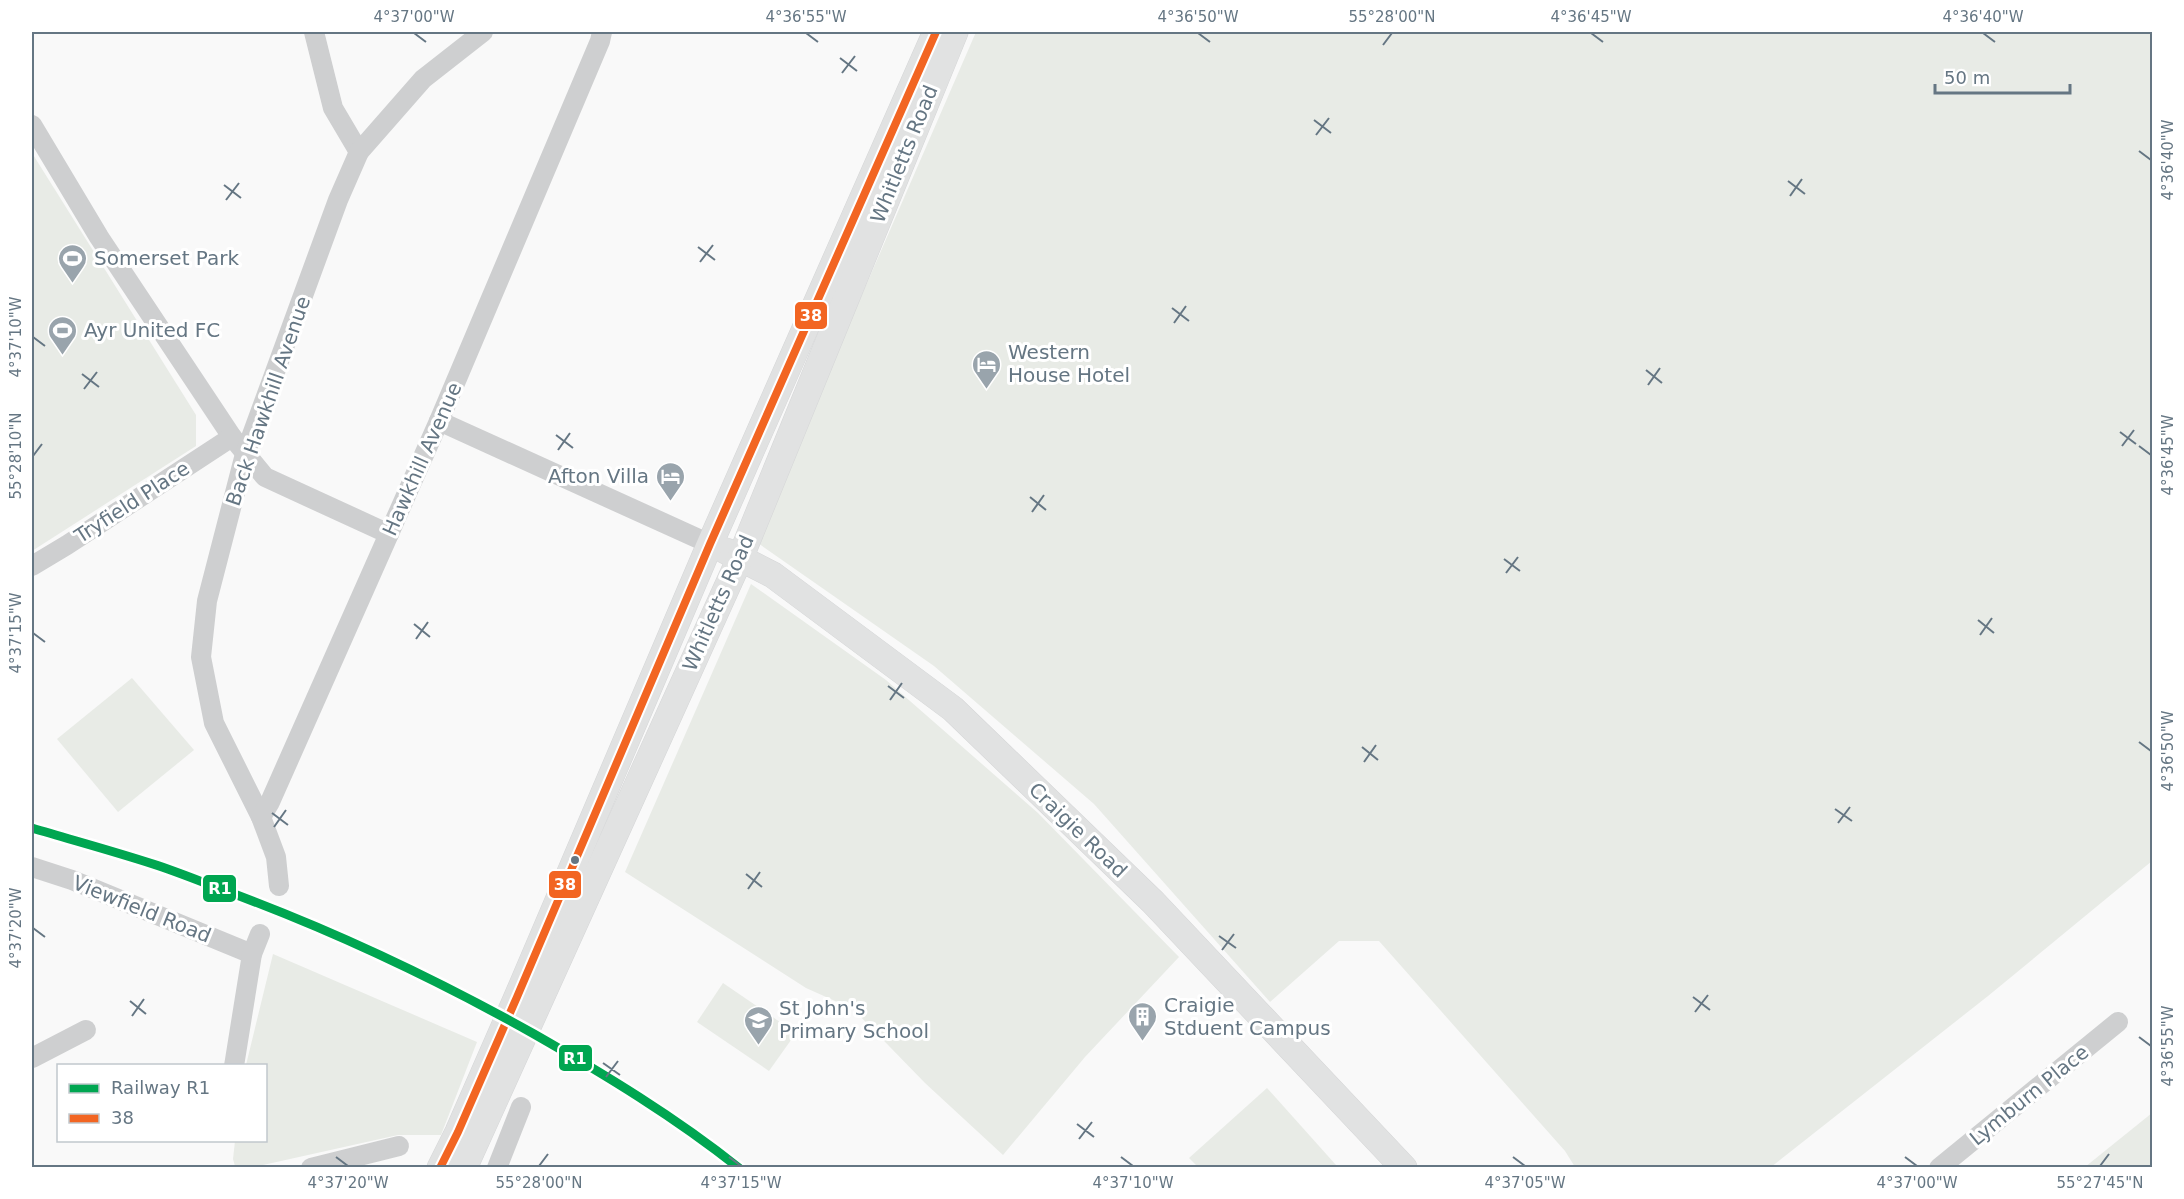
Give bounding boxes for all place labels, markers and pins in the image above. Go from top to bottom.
sports icon: Somerset Park [57,242,89,284]
place label: Somerset Park [94,246,240,270]
sports icon: Ayr United FC [47,314,79,356]
place label: Ayr United FC [84,318,220,342]
place label: Western House Hotel [1008,340,1130,387]
hotel icon: Western House Hotel [971,348,1003,390]
hotel icon: Afton Villa [654,460,686,502]
place label: Afton Villa [548,464,649,488]
unlabelled marker [569,854,581,866]
place label: Craigie Stduent Campus [1164,993,1331,1040]
place label: St John's Primary School [779,996,929,1043]
building icon: Craigie Stduent Campus [1127,1000,1159,1042]
school or university icon: St John's Primary School [742,1004,774,1046]

